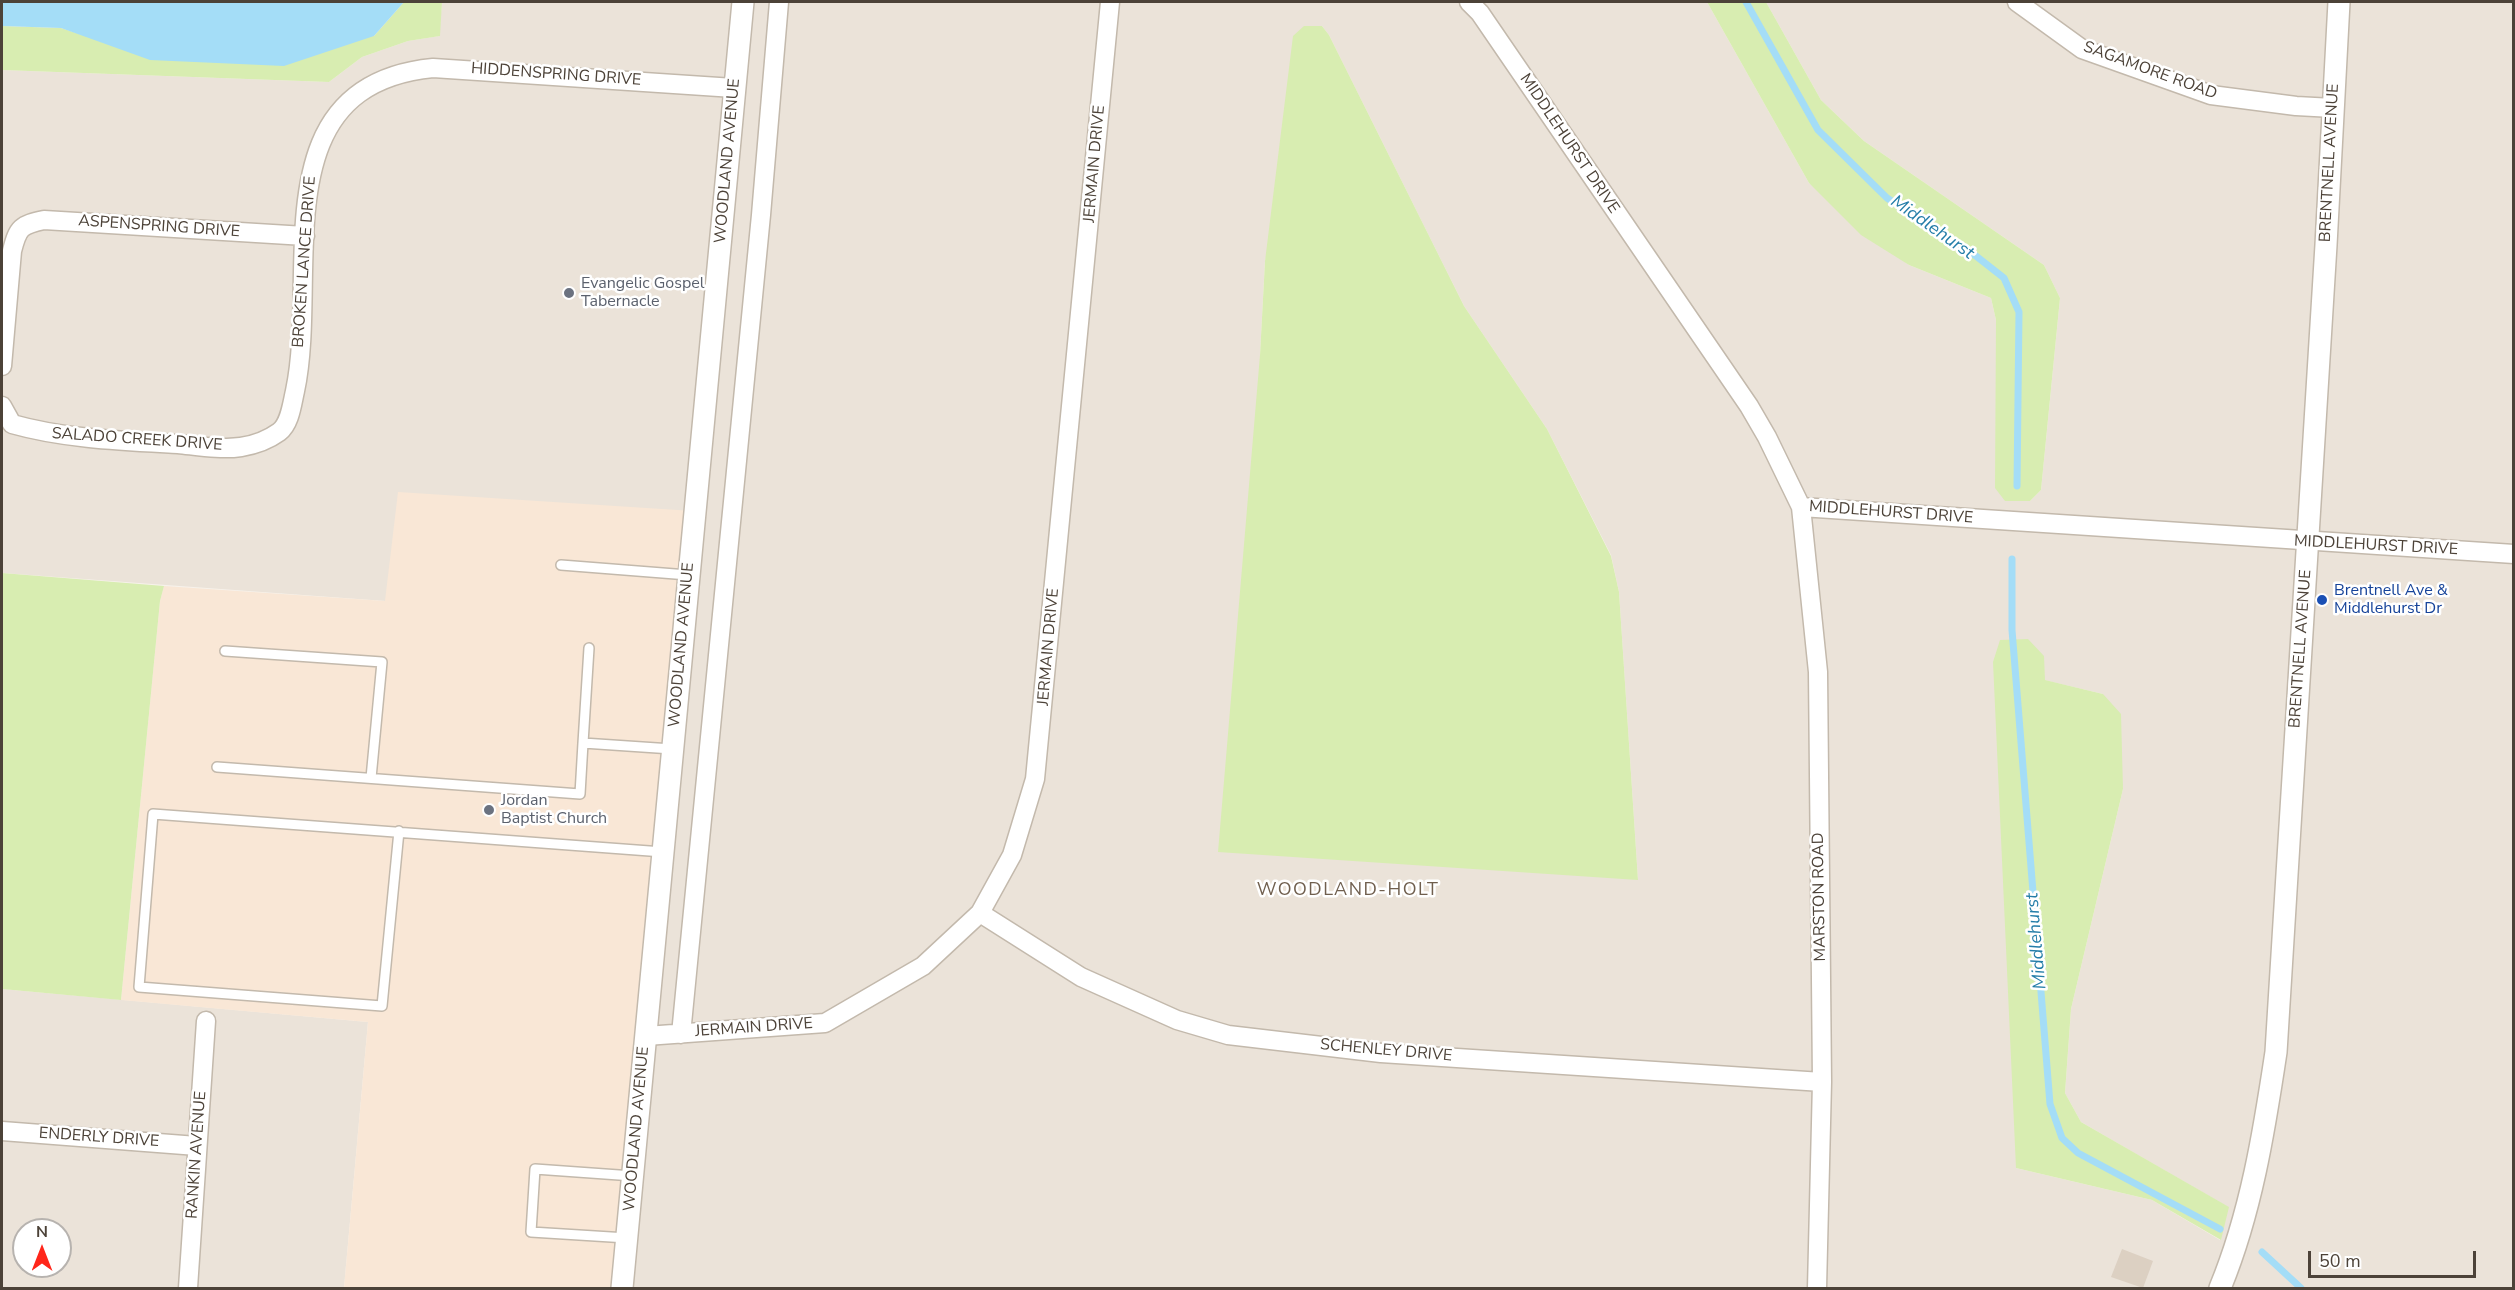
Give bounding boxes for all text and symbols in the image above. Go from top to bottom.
street label: SAGAMORE ROAD [2081,38,2219,104]
street label: HIDDENSPRING DRIVE [470,59,642,91]
street label: MIDDLEHURST DRIVE [1515,70,1623,218]
street label: WOODLAND AVENUE [711,78,745,244]
street label: BRENTNELL AVENUE [2316,83,2344,243]
street label: JERMAIN DRIVE [1080,105,1110,223]
street label: BROKEN LANCE DRIVE [289,175,321,349]
water label: Middlehurst [1886,191,1978,265]
street label: ASPENSPRING DRIVE [77,212,241,242]
place label: Evangelic Gospel Tabernacle [581,274,704,312]
marker: Evangelic Gospel Tabernacle [562,286,576,300]
street label: SALADO CREEK DRIVE [51,424,223,456]
street label: MIDDLEHURST DRIVE [1808,498,1974,528]
street label: MIDDLEHURST DRIVE [2293,532,2459,560]
street label: WOODLAND AVENUE [665,562,699,728]
street label: BRENTNELL AVENUE [2286,569,2316,729]
place label: Brentnell Ave & Middlehurst Dr [2334,581,2448,619]
street label: JERMAIN DRIVE [1034,588,1064,706]
marker: Brentnell Ave & Middlehurst Dr [2315,593,2329,607]
place label: Jordan Baptist Church [501,791,607,829]
marker: Jordan Baptist Church [482,803,496,817]
street label: MARSTON ROAD [1809,832,1831,962]
district label: WOODLAND-HOLT [1257,880,1439,902]
water label: Middlehurst [2022,892,2052,990]
street label: JERMAIN DRIVE [695,1014,813,1042]
street label: SCHENLEY DRIVE [1319,1036,1453,1066]
street label: WOODLAND AVENUE [620,1046,654,1212]
street label: RANKIN AVENUE [183,1090,211,1220]
street label: ENDERLY DRIVE [38,1124,160,1152]
north arrow [12,1218,72,1278]
text: N [36,1221,48,1243]
scale bar [2311,1239,2479,1277]
text: 50 m [2319,1249,2361,1273]

